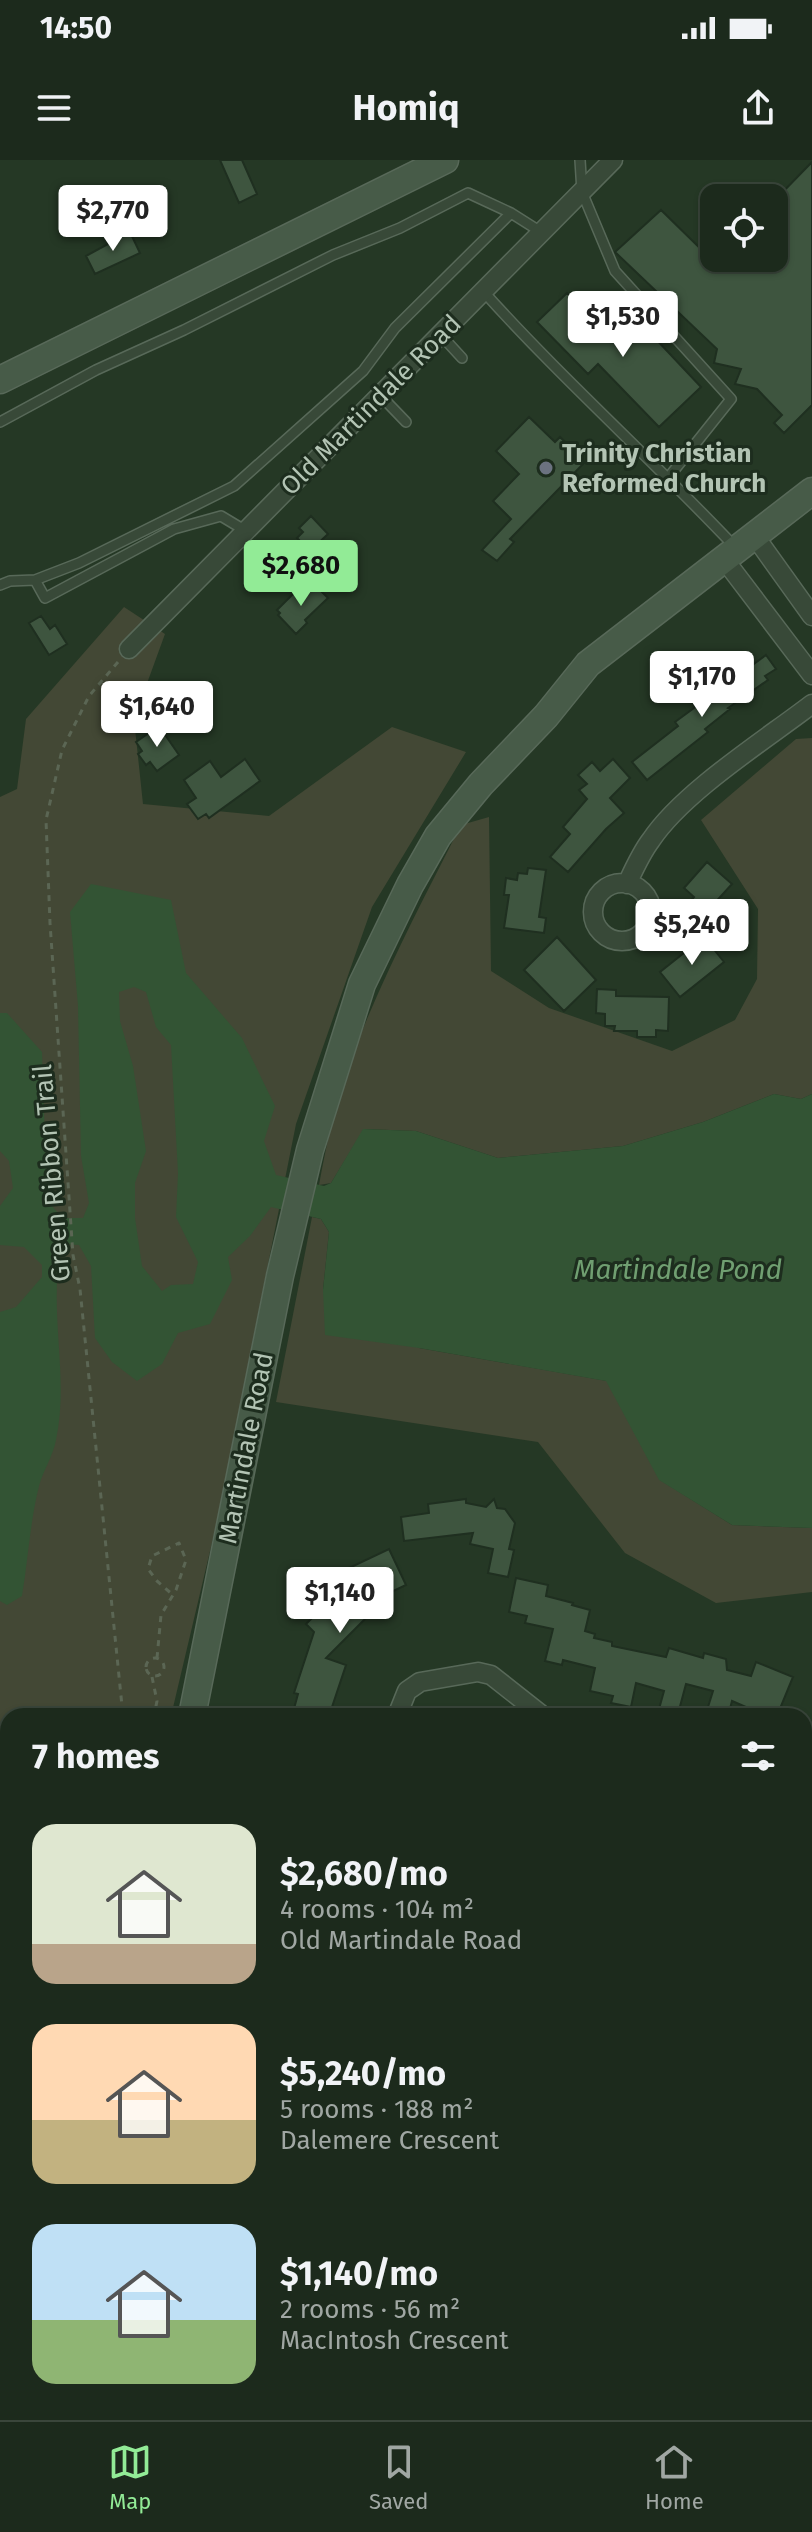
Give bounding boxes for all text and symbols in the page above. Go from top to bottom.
text: 14:50 [40,10,112,46]
icon: menu [32,86,76,130]
text: Homiq [352,86,460,130]
icon: share [736,86,780,130]
map controls [700,184,788,272]
button: locate [700,184,788,272]
pin: $2,770 [48,185,178,253]
text: $2,770 [77,195,149,226]
pin: $1,530 [558,291,688,359]
text: $1,530 [586,301,660,332]
street label: Old Martindale Road [274,308,468,502]
place label: Trinity Christian Reformed Church [562,438,766,499]
marker: Trinity Christian Reformed Church [537,459,555,477]
pin: $2,680 [236,540,366,608]
text: $2,680 [262,550,340,581]
pin: $1,170 [637,651,767,719]
text: $1,170 [668,661,736,692]
pin: $1,640 [92,681,222,749]
text: $1,640 [119,691,195,722]
pin: $5,240 [627,899,757,967]
text: $5,240 [653,909,731,940]
street label: Green Ribbon Trail [27,1063,77,1283]
water label: Martindale Pond [574,1253,782,1286]
street label: Martindale Road [212,1350,280,1546]
pin: $1,140 [275,1567,405,1635]
text: $1,140 [304,1577,376,1608]
icon: filters [736,1734,780,1778]
text: 7 homes [32,1736,159,1777]
text: $2,680/mo [280,1853,448,1894]
icon: home [96,1856,192,1952]
text: 4 rooms · 104 m² [280,1894,474,1925]
text: Old Martindale Road [280,1925,522,1956]
text: $5,240/mo [280,2053,446,2094]
icon: home [96,2056,192,2152]
text: 5 rooms · 188 m² [280,2094,473,2125]
text: Dalemere Crescent [280,2125,499,2156]
text: $1,140/mo [280,2253,438,2294]
icon: home [96,2256,192,2352]
text: 2 rooms · 56 m² [280,2294,460,2325]
text: MacIntosh Crescent [280,2325,509,2356]
tab: Map [108,2440,152,2515]
tab: Saved [369,2440,428,2515]
tab: Home [645,2440,704,2515]

